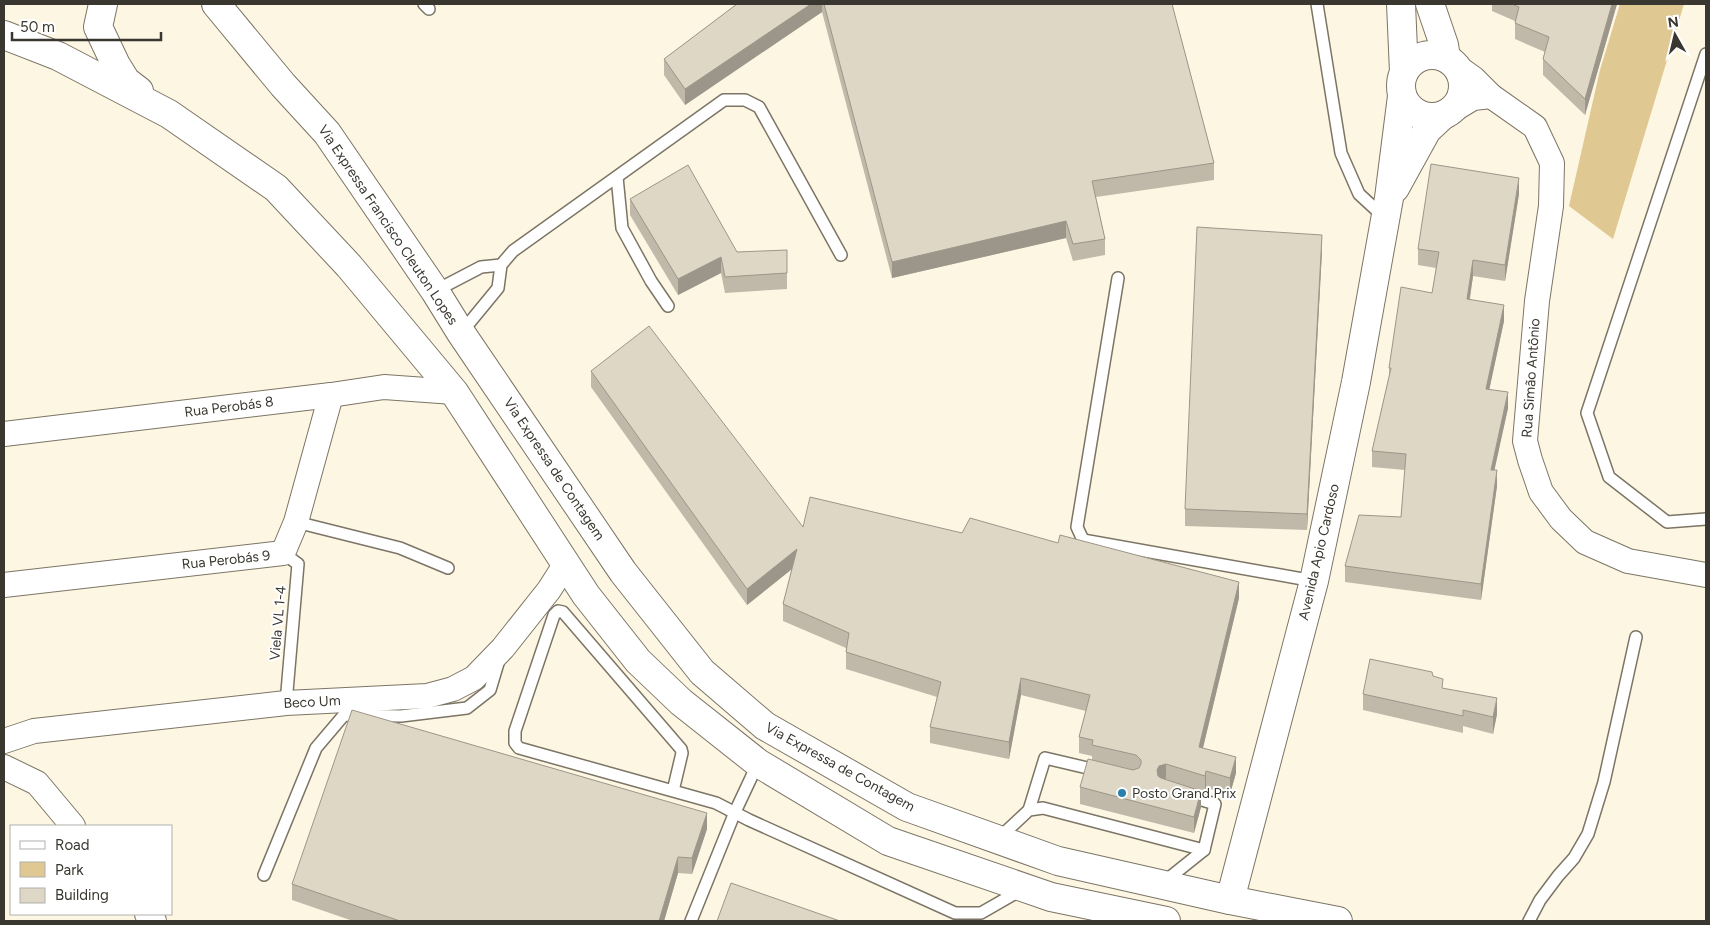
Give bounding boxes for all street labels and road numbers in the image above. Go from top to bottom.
street label: Via Expressa Francisco Cleuton Lopes [315,122,461,328]
street label: Rua Simão Antônio [1518,318,1544,438]
street label: Rua Perobás 8 [184,393,274,421]
street label: Via Expressa de Contagem [500,394,608,544]
street label: Avenida Apio Cardoso [1295,482,1343,622]
street label: Rua Perobás 9 [181,547,271,573]
street label: Viela VL 1-4 [266,585,290,661]
street label: Beco Um [283,692,341,712]
street label: Via Expressa de Contagem [762,719,918,815]

